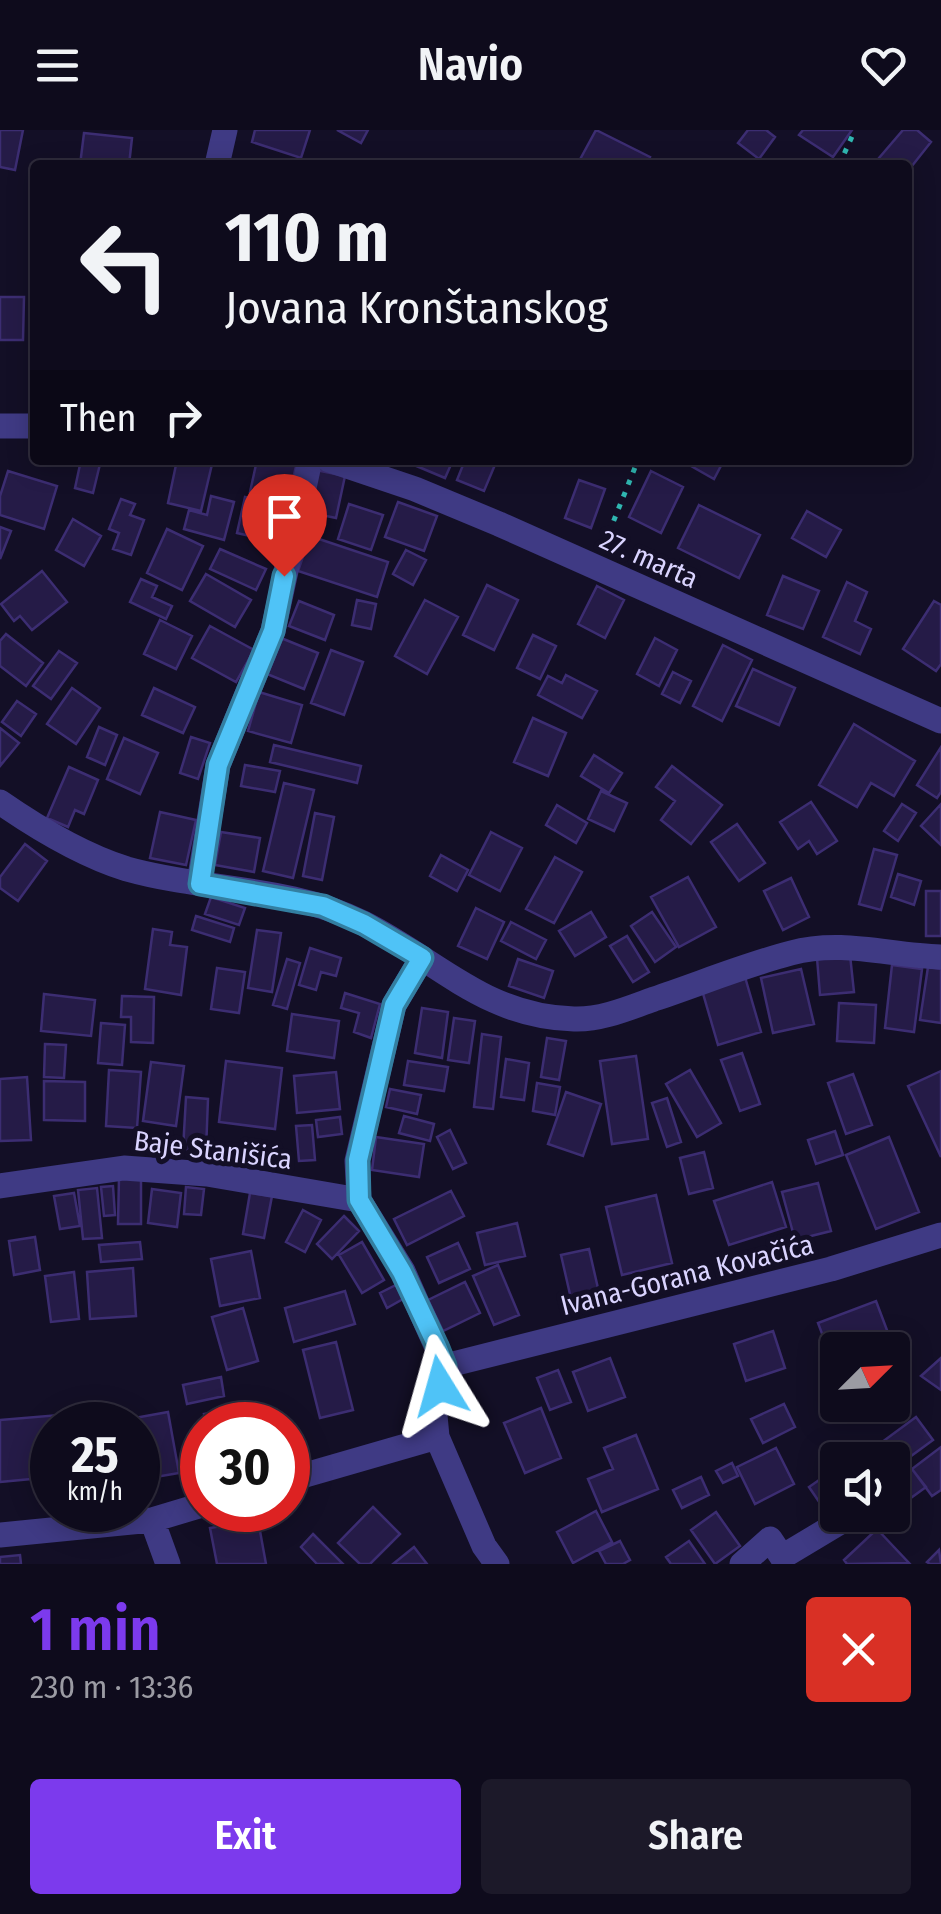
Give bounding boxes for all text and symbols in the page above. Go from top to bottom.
icon: menu [30,38,85,93]
text: Navio [418,38,523,92]
icon: heart [856,38,911,93]
text: 110 m [225,196,389,280]
icon: left [60,200,190,330]
text: Jovana Kronštanskog [225,281,608,335]
icon: right [156,390,211,445]
text: Then [60,395,136,441]
pin [242,474,327,577]
icon: arrive [257,489,312,544]
street label: 27. marta [595,523,703,595]
street label: Baje Stanišića [132,1124,294,1176]
street label: Ivana-Gorana Kovačića [557,1228,817,1322]
north arrow [820,1332,910,1422]
map controls [820,1332,910,1532]
position arrow [388,1334,492,1438]
speed limit sign: 30 [180,1402,310,1532]
text: 25 [71,1425,119,1485]
button: sound [820,1442,910,1532]
text: km/h [67,1477,123,1507]
text: 1 min [30,1594,161,1666]
button: close [806,1597,911,1702]
text: 230 m · 13:36 [30,1668,193,1706]
button: Exit [30,1779,461,1894]
button: Share [481,1779,911,1894]

